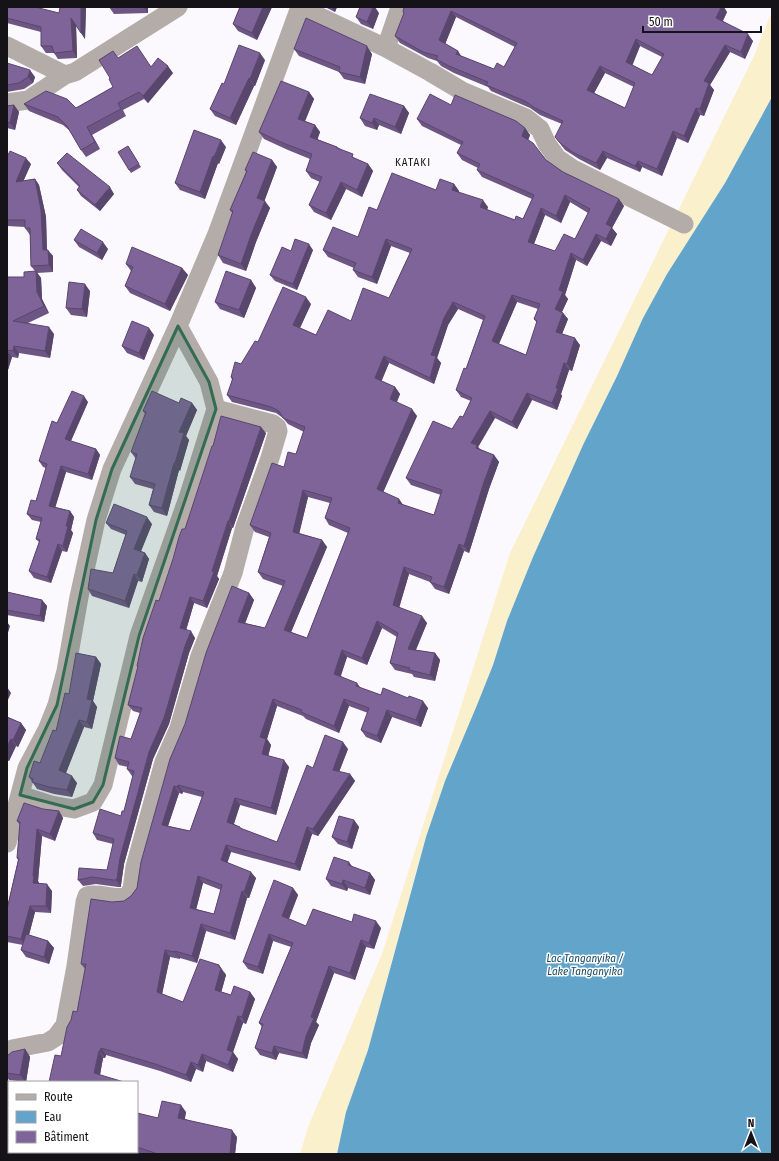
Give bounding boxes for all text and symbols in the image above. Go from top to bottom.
scale bar [643,8,761,34]
text: 50 m [649,15,673,29]
district label: KATAKI [395,156,431,169]
water label: Lac Tanganyika / Lake Tanganyika [546,952,624,978]
legend [8,1081,138,1153]
text: Route [44,1090,73,1104]
text: Eau [44,1110,62,1124]
north arrow [731,1113,771,1153]
text: N [748,1117,754,1130]
text: Bâtiment [44,1130,89,1144]

